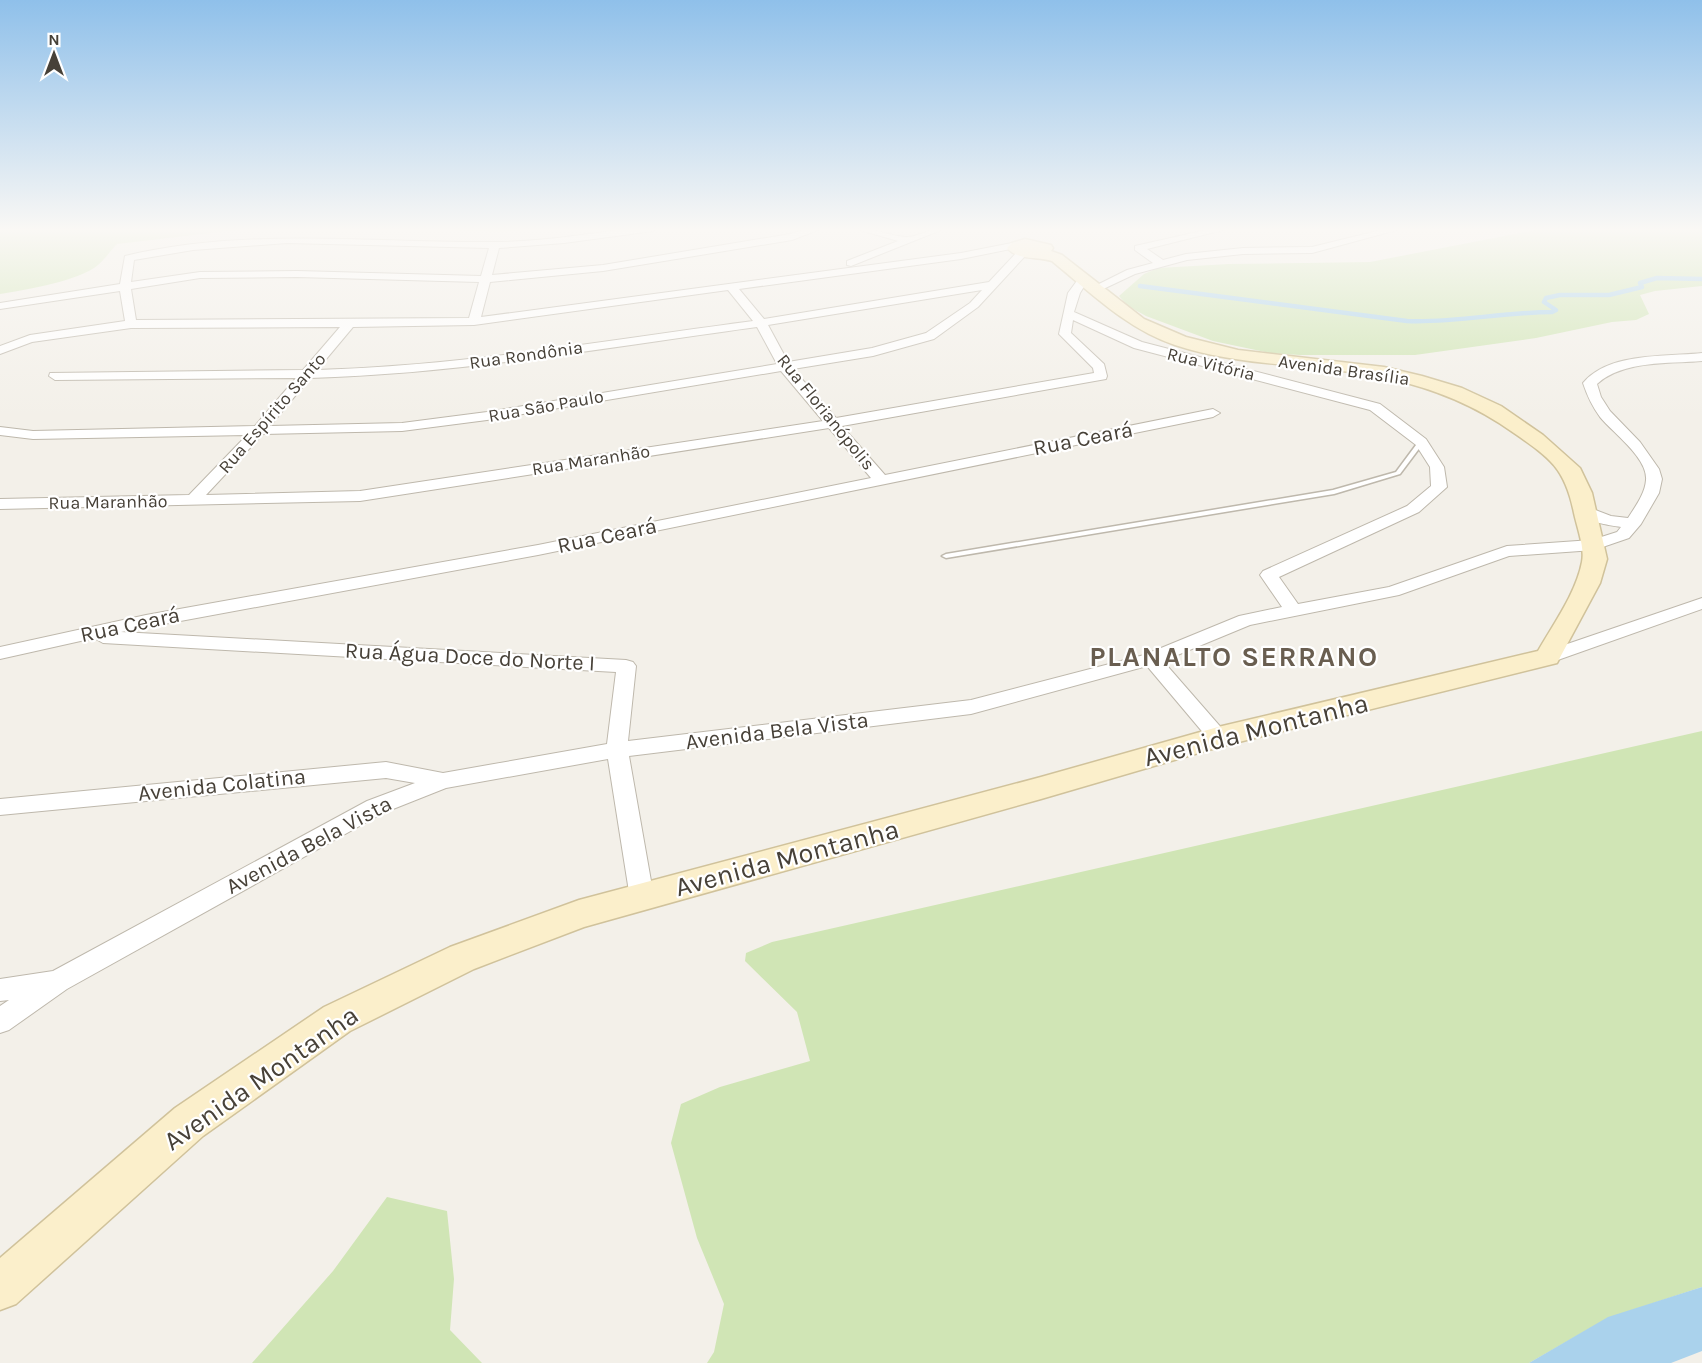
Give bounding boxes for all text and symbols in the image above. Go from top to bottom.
north arrow [24,24,84,84]
text: N [48,30,60,49]
street label: Rua Rondônia [468,336,584,374]
street label: Rua Vitória [1165,342,1257,386]
street label: Rua Espírito Santo [214,348,330,478]
street label: Rua Florianópolis [772,349,880,475]
street label: Avenida Brasília [1277,350,1411,390]
street label: Rua São Paulo [487,385,605,427]
street label: Rua Ceará [1031,417,1135,461]
street label: Rua Maranhão [530,440,652,480]
street label: Rua Maranhão [48,490,168,514]
street label: Rua Ceará [555,513,659,559]
street label: Rua Ceará [78,602,182,648]
street label: Rua Água Doce do Norte I [344,636,596,677]
district label: PLANALTO SERRANO [1089,640,1379,673]
street label: Avenida Montanha [1140,687,1372,773]
street label: Avenida Bela Vista [684,707,870,755]
street label: Avenida Colatina [137,763,307,807]
street label: Avenida Bela Vista [222,790,396,900]
street label: Avenida Montanha [672,813,902,903]
street label: Avenida Montanha [157,999,365,1157]

